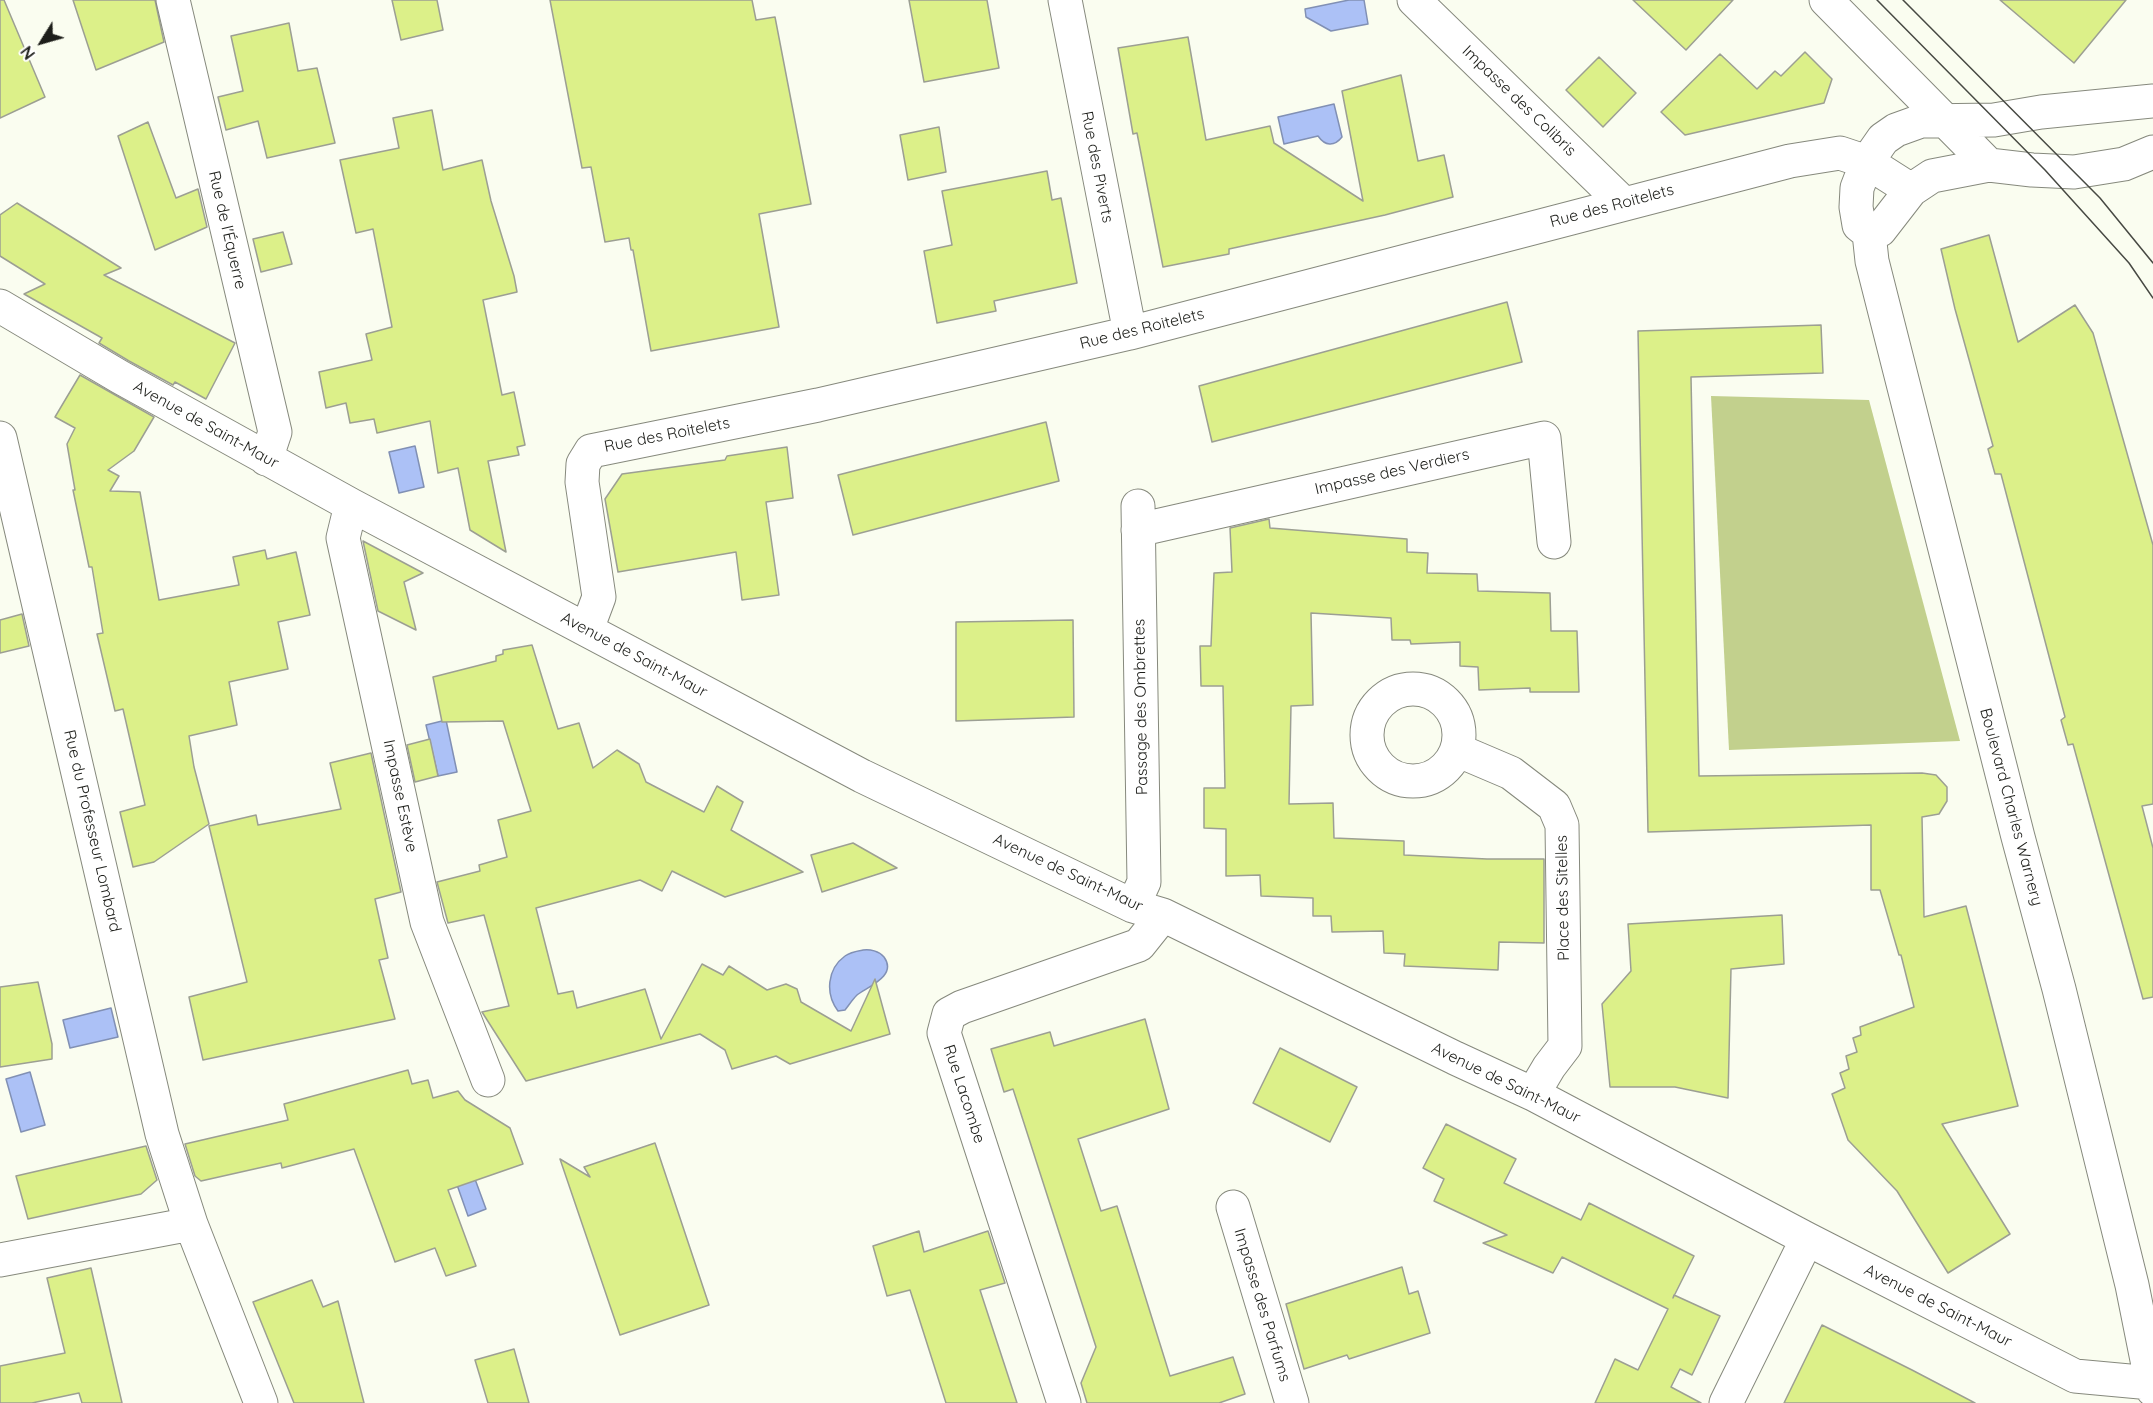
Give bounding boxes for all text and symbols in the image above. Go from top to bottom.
north arrow [12,12,72,72]
text: N [16,42,39,64]
street label: Impasse des Colibris [1458,42,1580,160]
street label: Rue des Piverts [1077,109,1117,225]
street label: Rue de l'Équerre [204,169,250,291]
street label: Rue des Roitelets [1548,180,1676,232]
street label: Rue des Roitelets [1078,304,1206,354]
street label: Avenue de Saint-Maur [130,377,282,473]
street label: Rue des Roitelets [603,413,731,457]
street label: Impasse des Verdiers [1313,445,1471,499]
street label: Avenue de Saint-Maur [557,608,711,702]
street label: Passage des Ombrettes [1130,619,1152,795]
street label: Boulevard Charles Warnery [1975,706,2047,908]
street label: Rue du Professeur Lombard [59,728,125,934]
street label: Impasse Estève [379,738,421,854]
street label: Avenue de Saint-Maur [990,830,1146,916]
street label: Place des Sitelles [1552,835,1574,961]
street label: Avenue de Saint-Maur [1428,1039,1584,1127]
street label: Rue Lacombe [939,1042,989,1146]
street label: Impasse des Parfums [1230,1226,1294,1384]
street label: Avenue de Saint-Maur [1861,1260,2015,1352]

